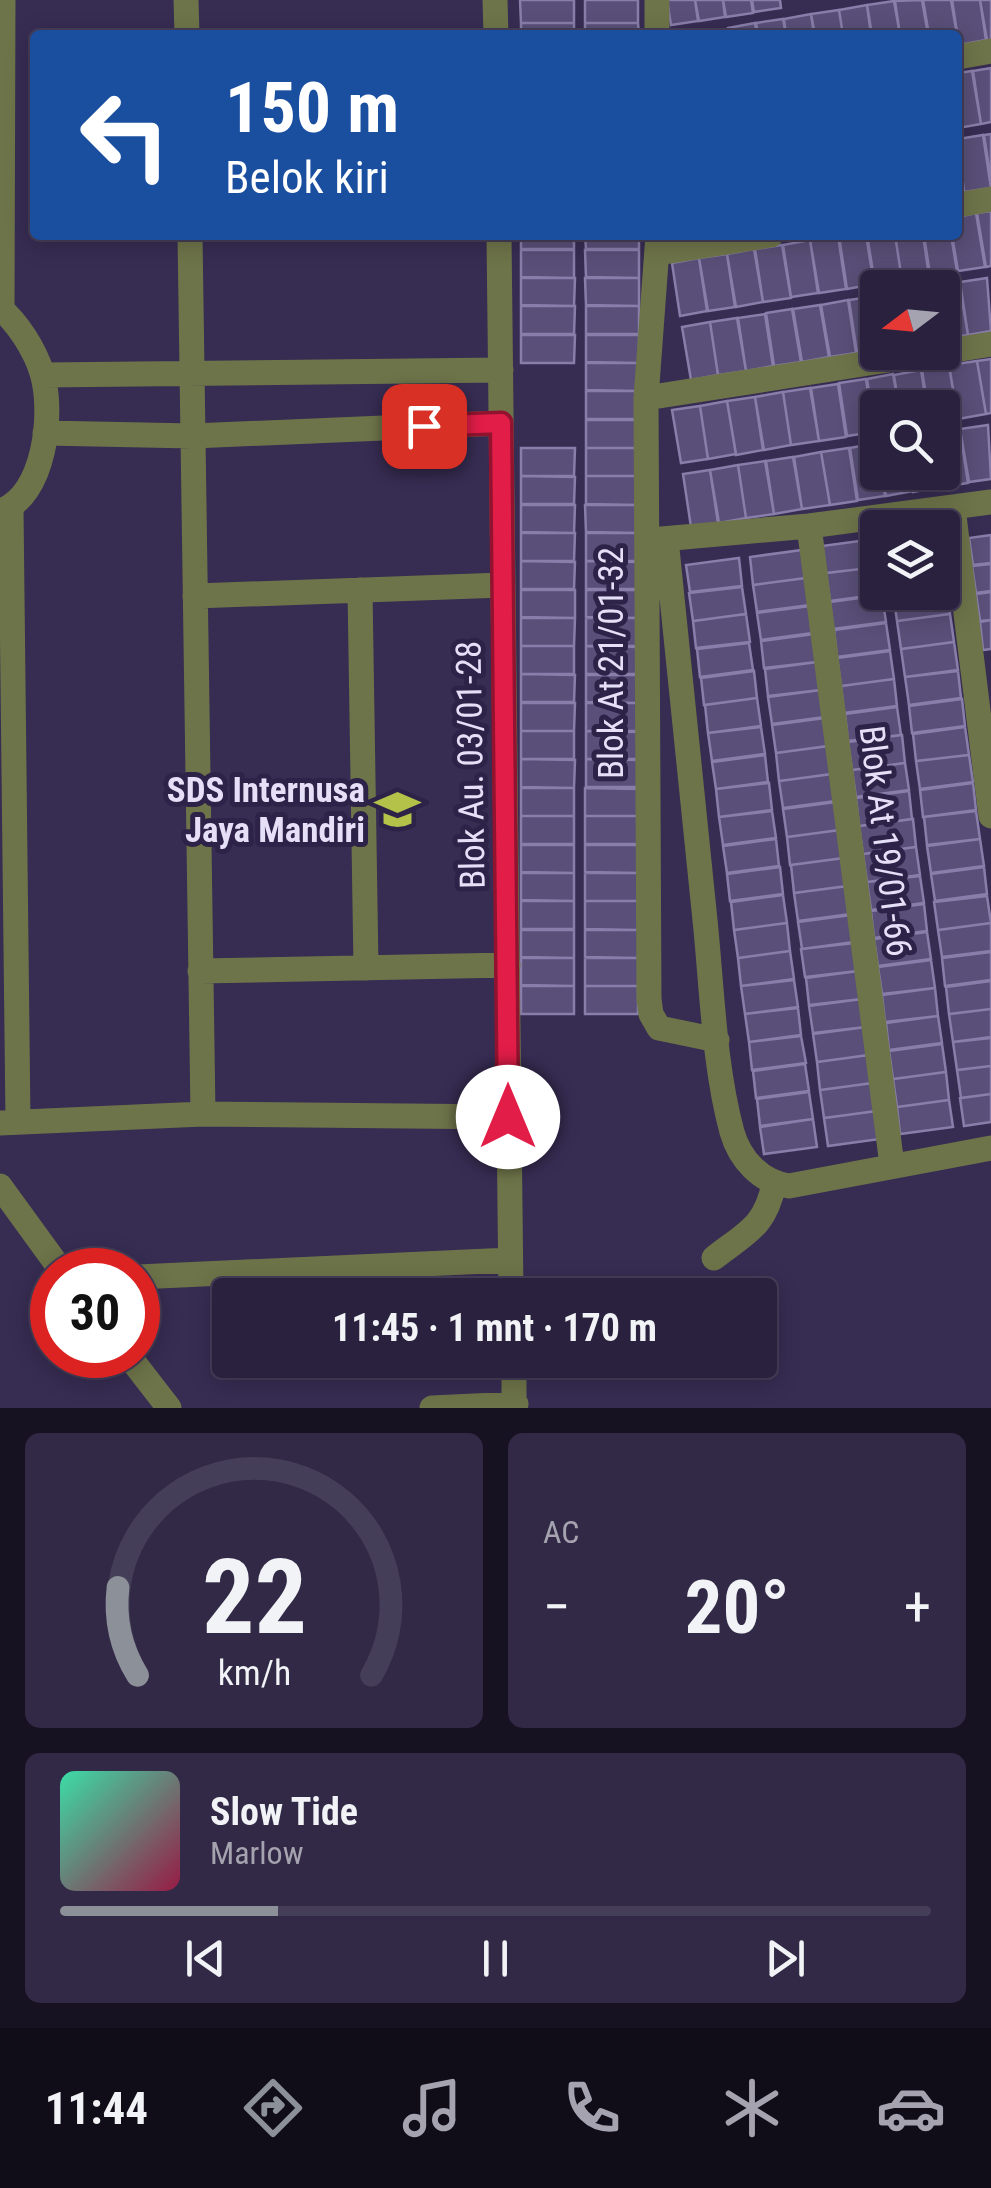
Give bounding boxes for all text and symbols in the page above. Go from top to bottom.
text: 150 m [225,67,399,149]
icon: left [60,70,190,200]
text: Belok kiri [225,151,389,204]
north arrow [860,270,960,370]
map controls [860,270,960,610]
pin [382,384,467,469]
button: search [860,390,960,490]
icon: arrive [397,399,452,454]
button: layers [860,510,960,610]
street label: Blok At 21/01-32 [591,547,632,779]
street label: Blok Au. 03/01-28 [448,641,494,889]
street label: Blok At 19/01-66 [851,723,919,959]
place label: SDS Internusa Jaya Mandiri [167,770,365,851]
school or university icon: SDS Internusa Jaya Mandiri [374,786,422,834]
position arrow [456,1065,560,1169]
speed limit sign: 30 [30,1248,160,1378]
text: 11:45 · 1 mnt · 170 m [332,1306,657,1350]
text: AC [543,1513,579,1551]
text: 22 [201,1537,307,1658]
text: 20° [685,1563,790,1651]
text: − [543,1575,571,1639]
text: + [904,1575,931,1639]
text: km/h [217,1652,291,1694]
text: Slow Tide [210,1790,358,1834]
text: Marlow [210,1834,303,1872]
icon: previous [178,1931,233,1986]
icon: pause [468,1931,523,1986]
icon: next [758,1931,813,1986]
icon: directions [238,2073,308,2143]
icon: music [397,2073,467,2143]
icon: phone [557,2073,627,2143]
icon: climate [717,2073,787,2143]
icon: car [876,2073,946,2143]
text: 11:44 [45,2082,148,2135]

